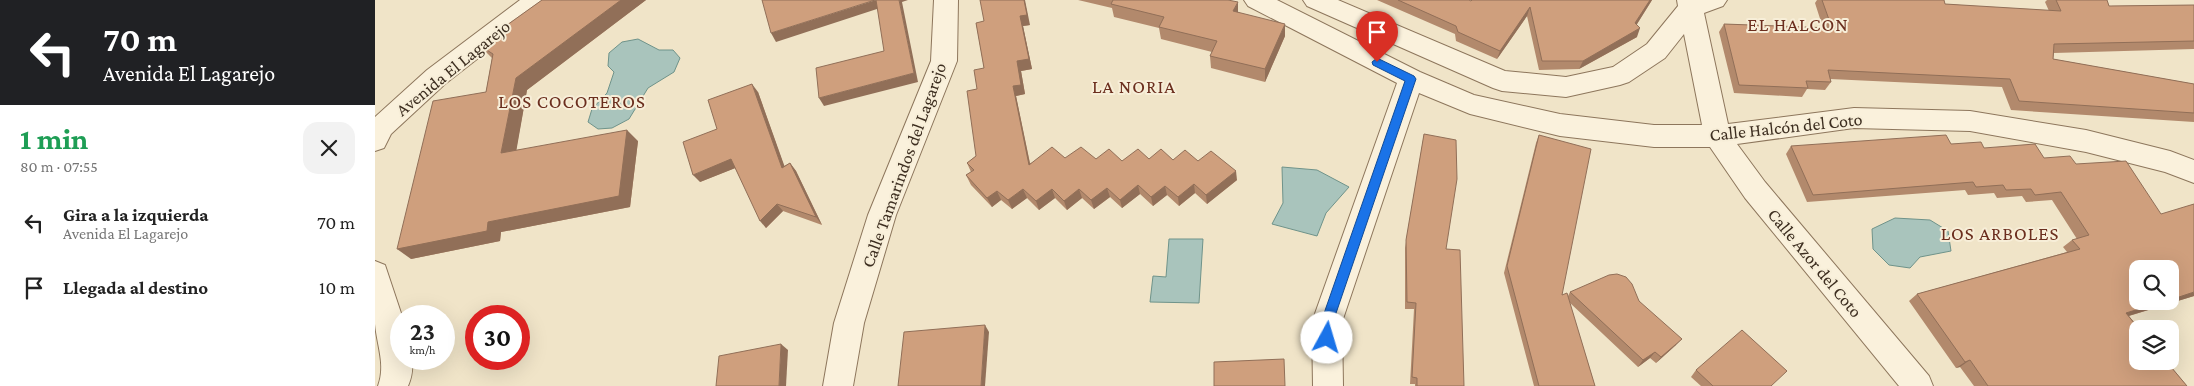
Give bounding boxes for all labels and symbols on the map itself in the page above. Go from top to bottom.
pin [1356,11,1398,62]
district label: EL HALCON [1747,14,1849,35]
street label: Avenida El Lagarejo [392,16,515,121]
street label: Calle Tamarindos del Lagarejo [858,60,951,271]
district label: LA NORIA [1092,76,1176,97]
district label: LOS COCOTEROS [498,91,646,112]
street label: Calle Halcón del Coto [1709,109,1863,145]
street label: Calle Azor del Coto [1764,205,1866,322]
district label: LOS ARBOLES [1941,223,2059,244]
speed limit sign: 30 [465,305,530,370]
position arrow [1300,311,1352,363]

